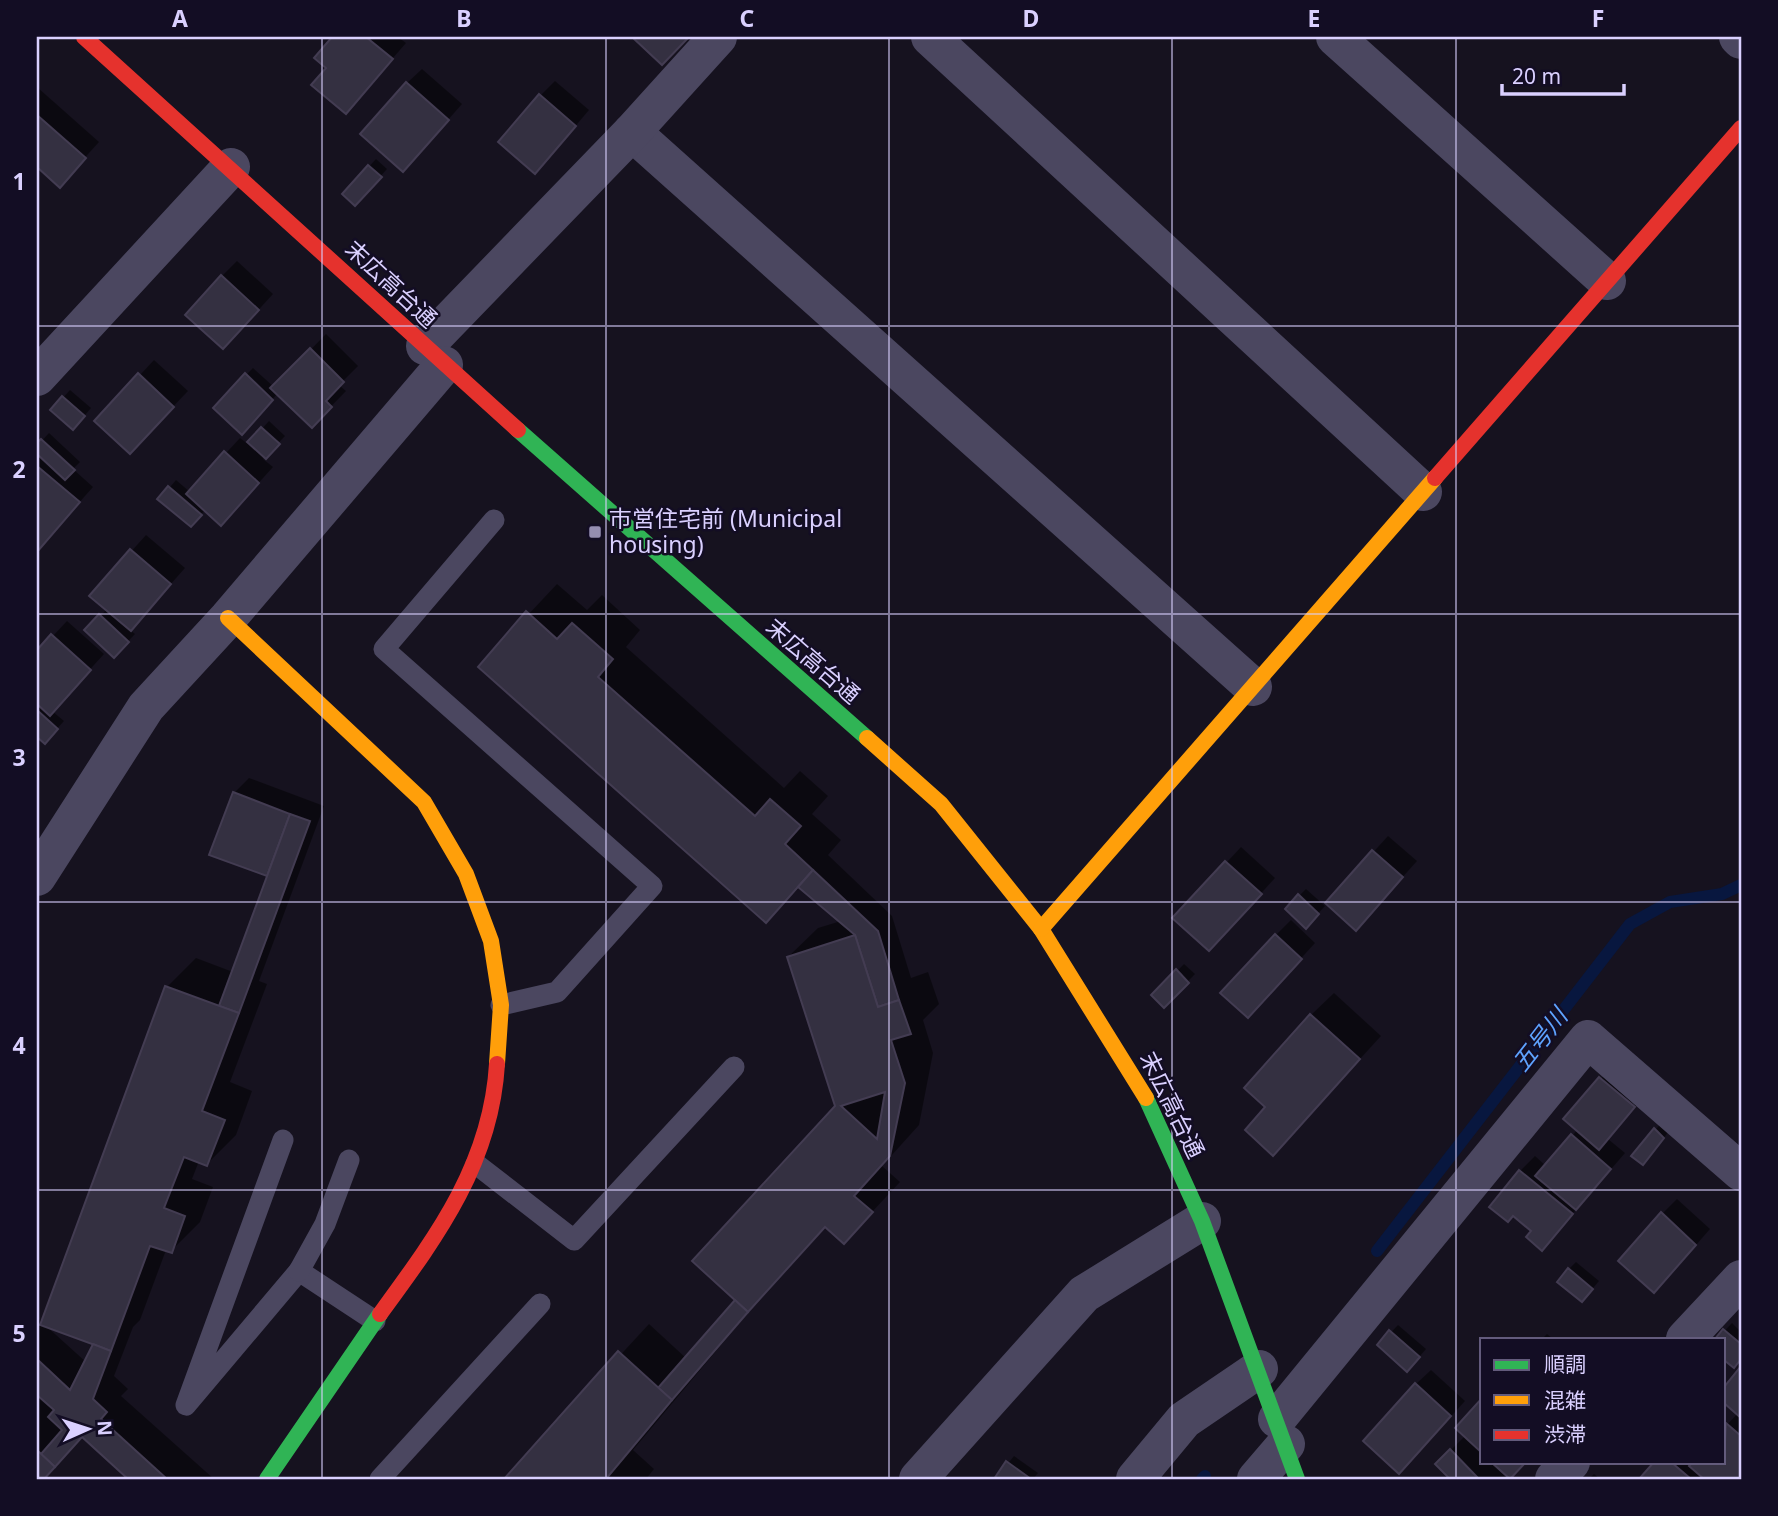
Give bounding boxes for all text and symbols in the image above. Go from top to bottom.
text: A [172,2,188,34]
text: B [456,2,472,34]
text: C [740,2,755,34]
text: D [1023,2,1039,34]
text: E [1308,2,1320,34]
text: F [1592,2,1604,34]
scale bar [1502,52,1624,96]
text: 20 m [1512,62,1561,90]
text: 1 [12,165,26,197]
street label: 末広高台通 [339,232,445,334]
text: 2 [12,453,26,485]
place label: 市営住宅前 (Municipal housing) [609,502,842,560]
marker: 市営住宅前 (Municipal housing) [587,524,603,540]
street label: 末広高台通 [760,610,868,710]
text: 3 [12,741,26,773]
water label: 五号川 [1504,998,1576,1078]
text: 4 [12,1029,26,1061]
street label: 末広高台通 [1133,1046,1212,1163]
text: 5 [12,1317,26,1349]
legend [1480,1338,1726,1464]
text: 順調 [1544,1350,1586,1378]
text: 混雑 [1544,1386,1586,1414]
north arrow [52,1394,122,1464]
text: N [92,1420,118,1437]
text: 渋滞 [1544,1420,1586,1448]

